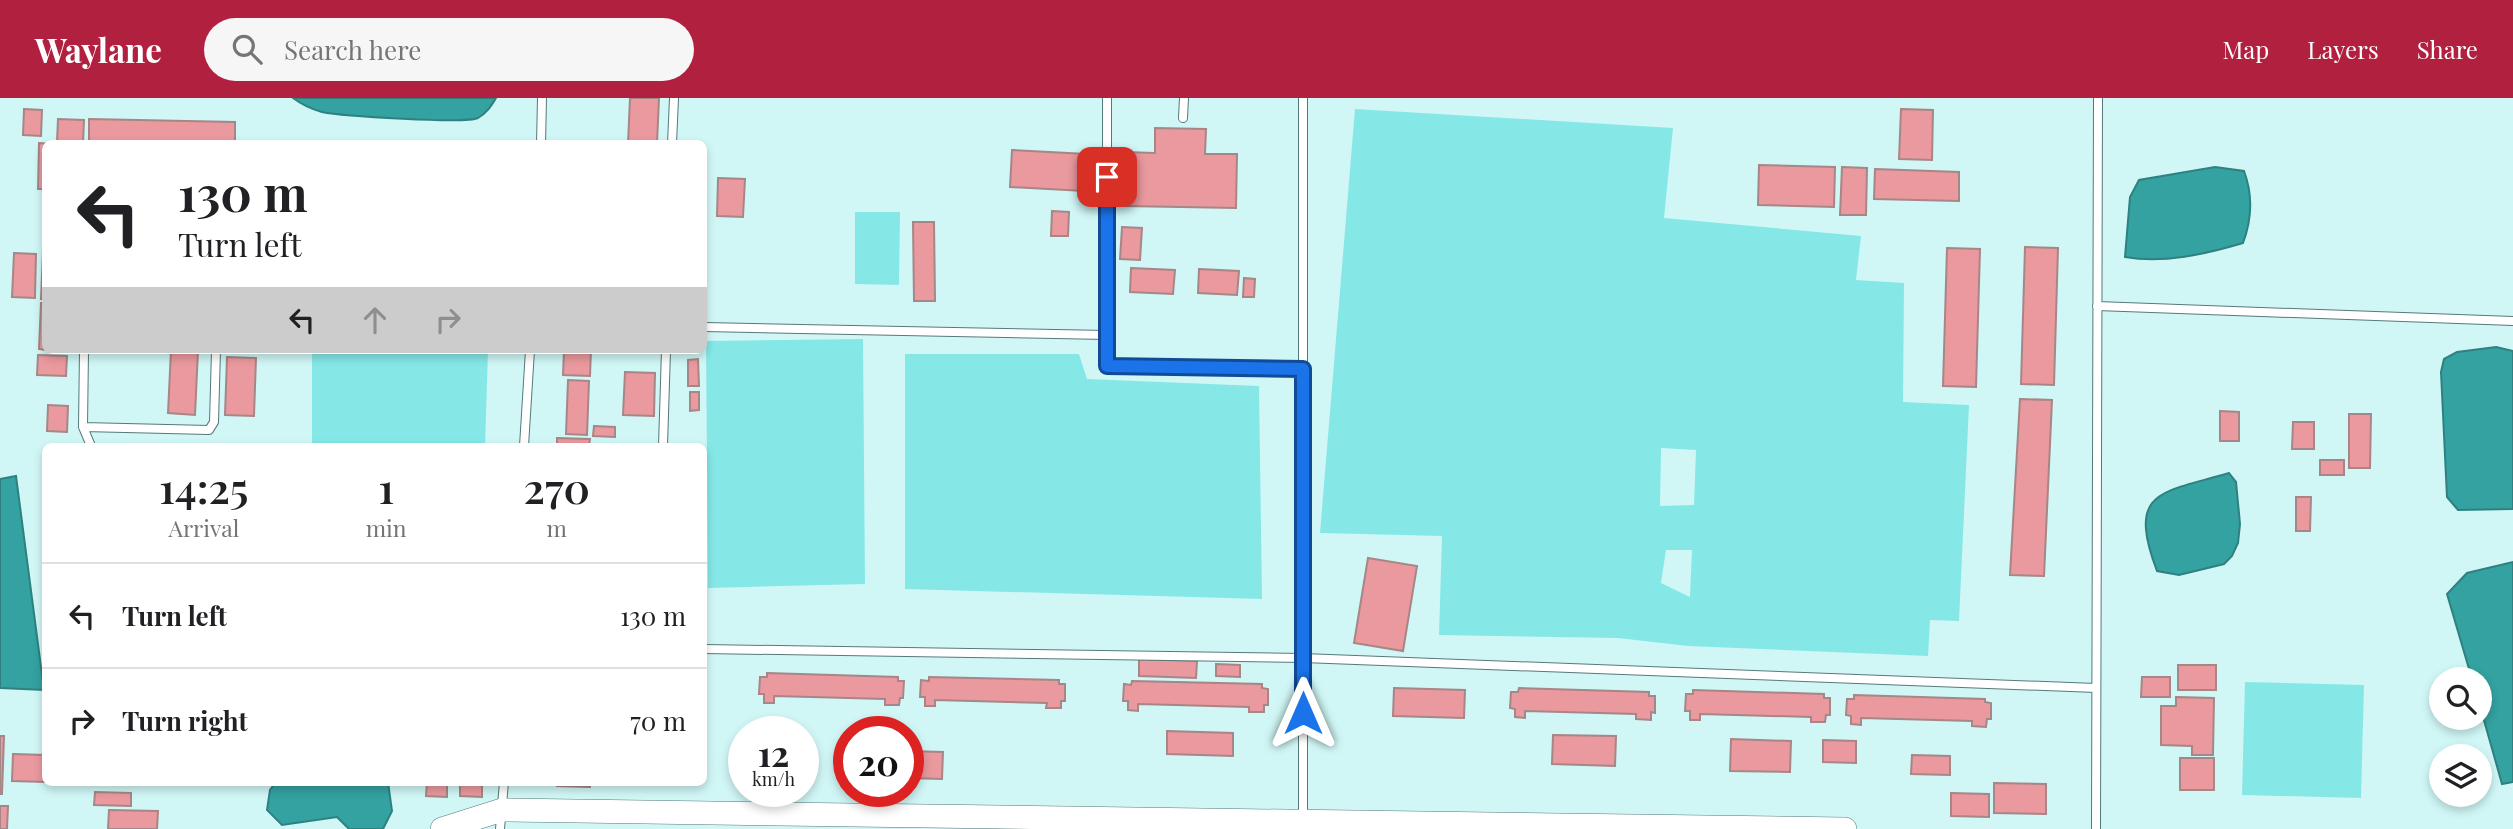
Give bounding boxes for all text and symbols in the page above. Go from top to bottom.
search box [204,18,694,81]
text: Waylane [35,27,162,71]
icon: search [228,30,266,68]
text: Search here [284,32,421,67]
text: Map [2223,33,2269,65]
text: Layers [2307,33,2379,65]
text: Share [2417,33,2478,65]
pin [1077,147,1137,207]
icon: arrive [1088,158,1126,196]
text: 130 m [178,159,308,224]
icon: left [63,168,154,259]
text: Turn left [178,222,302,265]
icon: left [283,301,321,339]
icon: ahead [356,301,394,339]
icon: right [429,301,467,339]
text: 14:25 [159,459,249,515]
text: 1 [378,459,394,515]
text: 270 [524,459,590,515]
text: Arrival [168,512,239,543]
text: min [366,512,407,543]
text: m [547,512,567,543]
icon: left [63,597,101,635]
text: Turn left [122,598,227,633]
text: 130 m [620,598,686,633]
map controls [2429,667,2492,807]
button: search [2429,667,2492,730]
position arrow [1266,676,1340,750]
icon: right [63,702,101,740]
text: Turn right [122,703,248,738]
text: 70 m [630,703,686,738]
speed limit sign: 20 [833,716,924,807]
text: 12 [758,729,789,776]
button: layers [2429,744,2492,807]
text: km/h [752,767,795,791]

